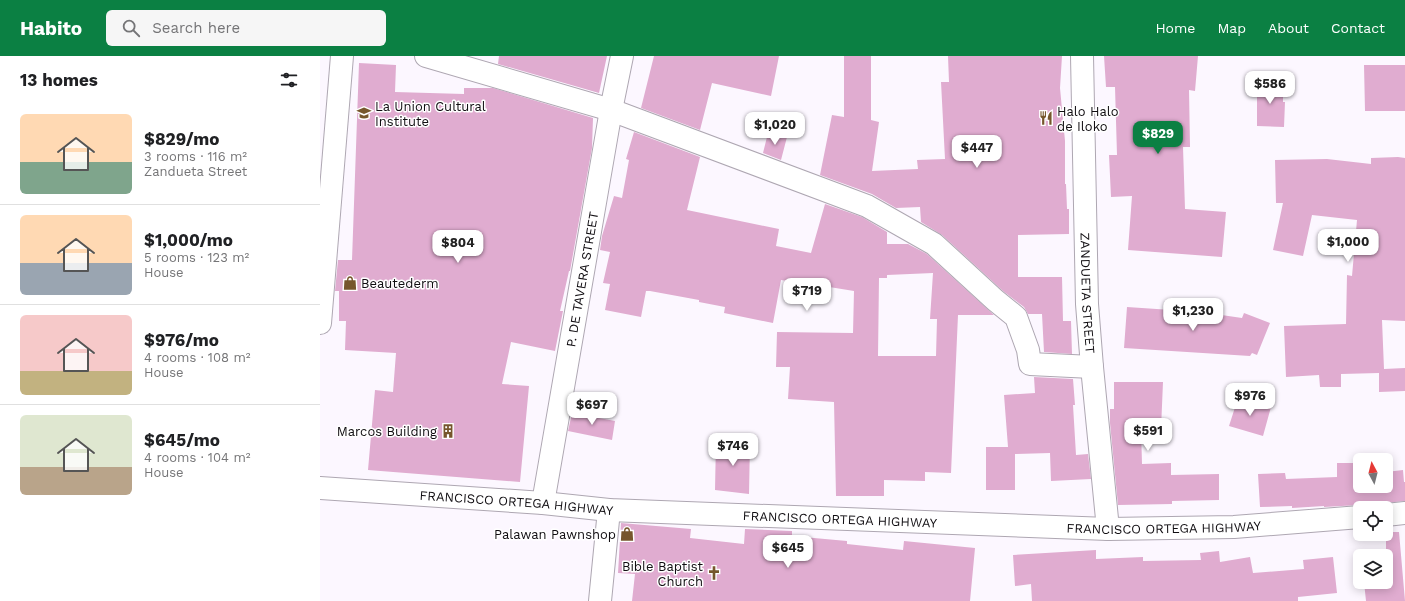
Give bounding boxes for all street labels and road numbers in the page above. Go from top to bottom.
street label: P. DE TAVERA STREET [563,210,601,348]
street label: ZANDUETA STREET [1078,232,1098,354]
street label: FRANCISCO ORTEGA HIGHWAY [419,488,614,518]
street label: FRANCISCO ORTEGA HIGHWAY [742,508,938,531]
street label: FRANCISCO ORTEGA HIGHWAY [1066,518,1262,537]

